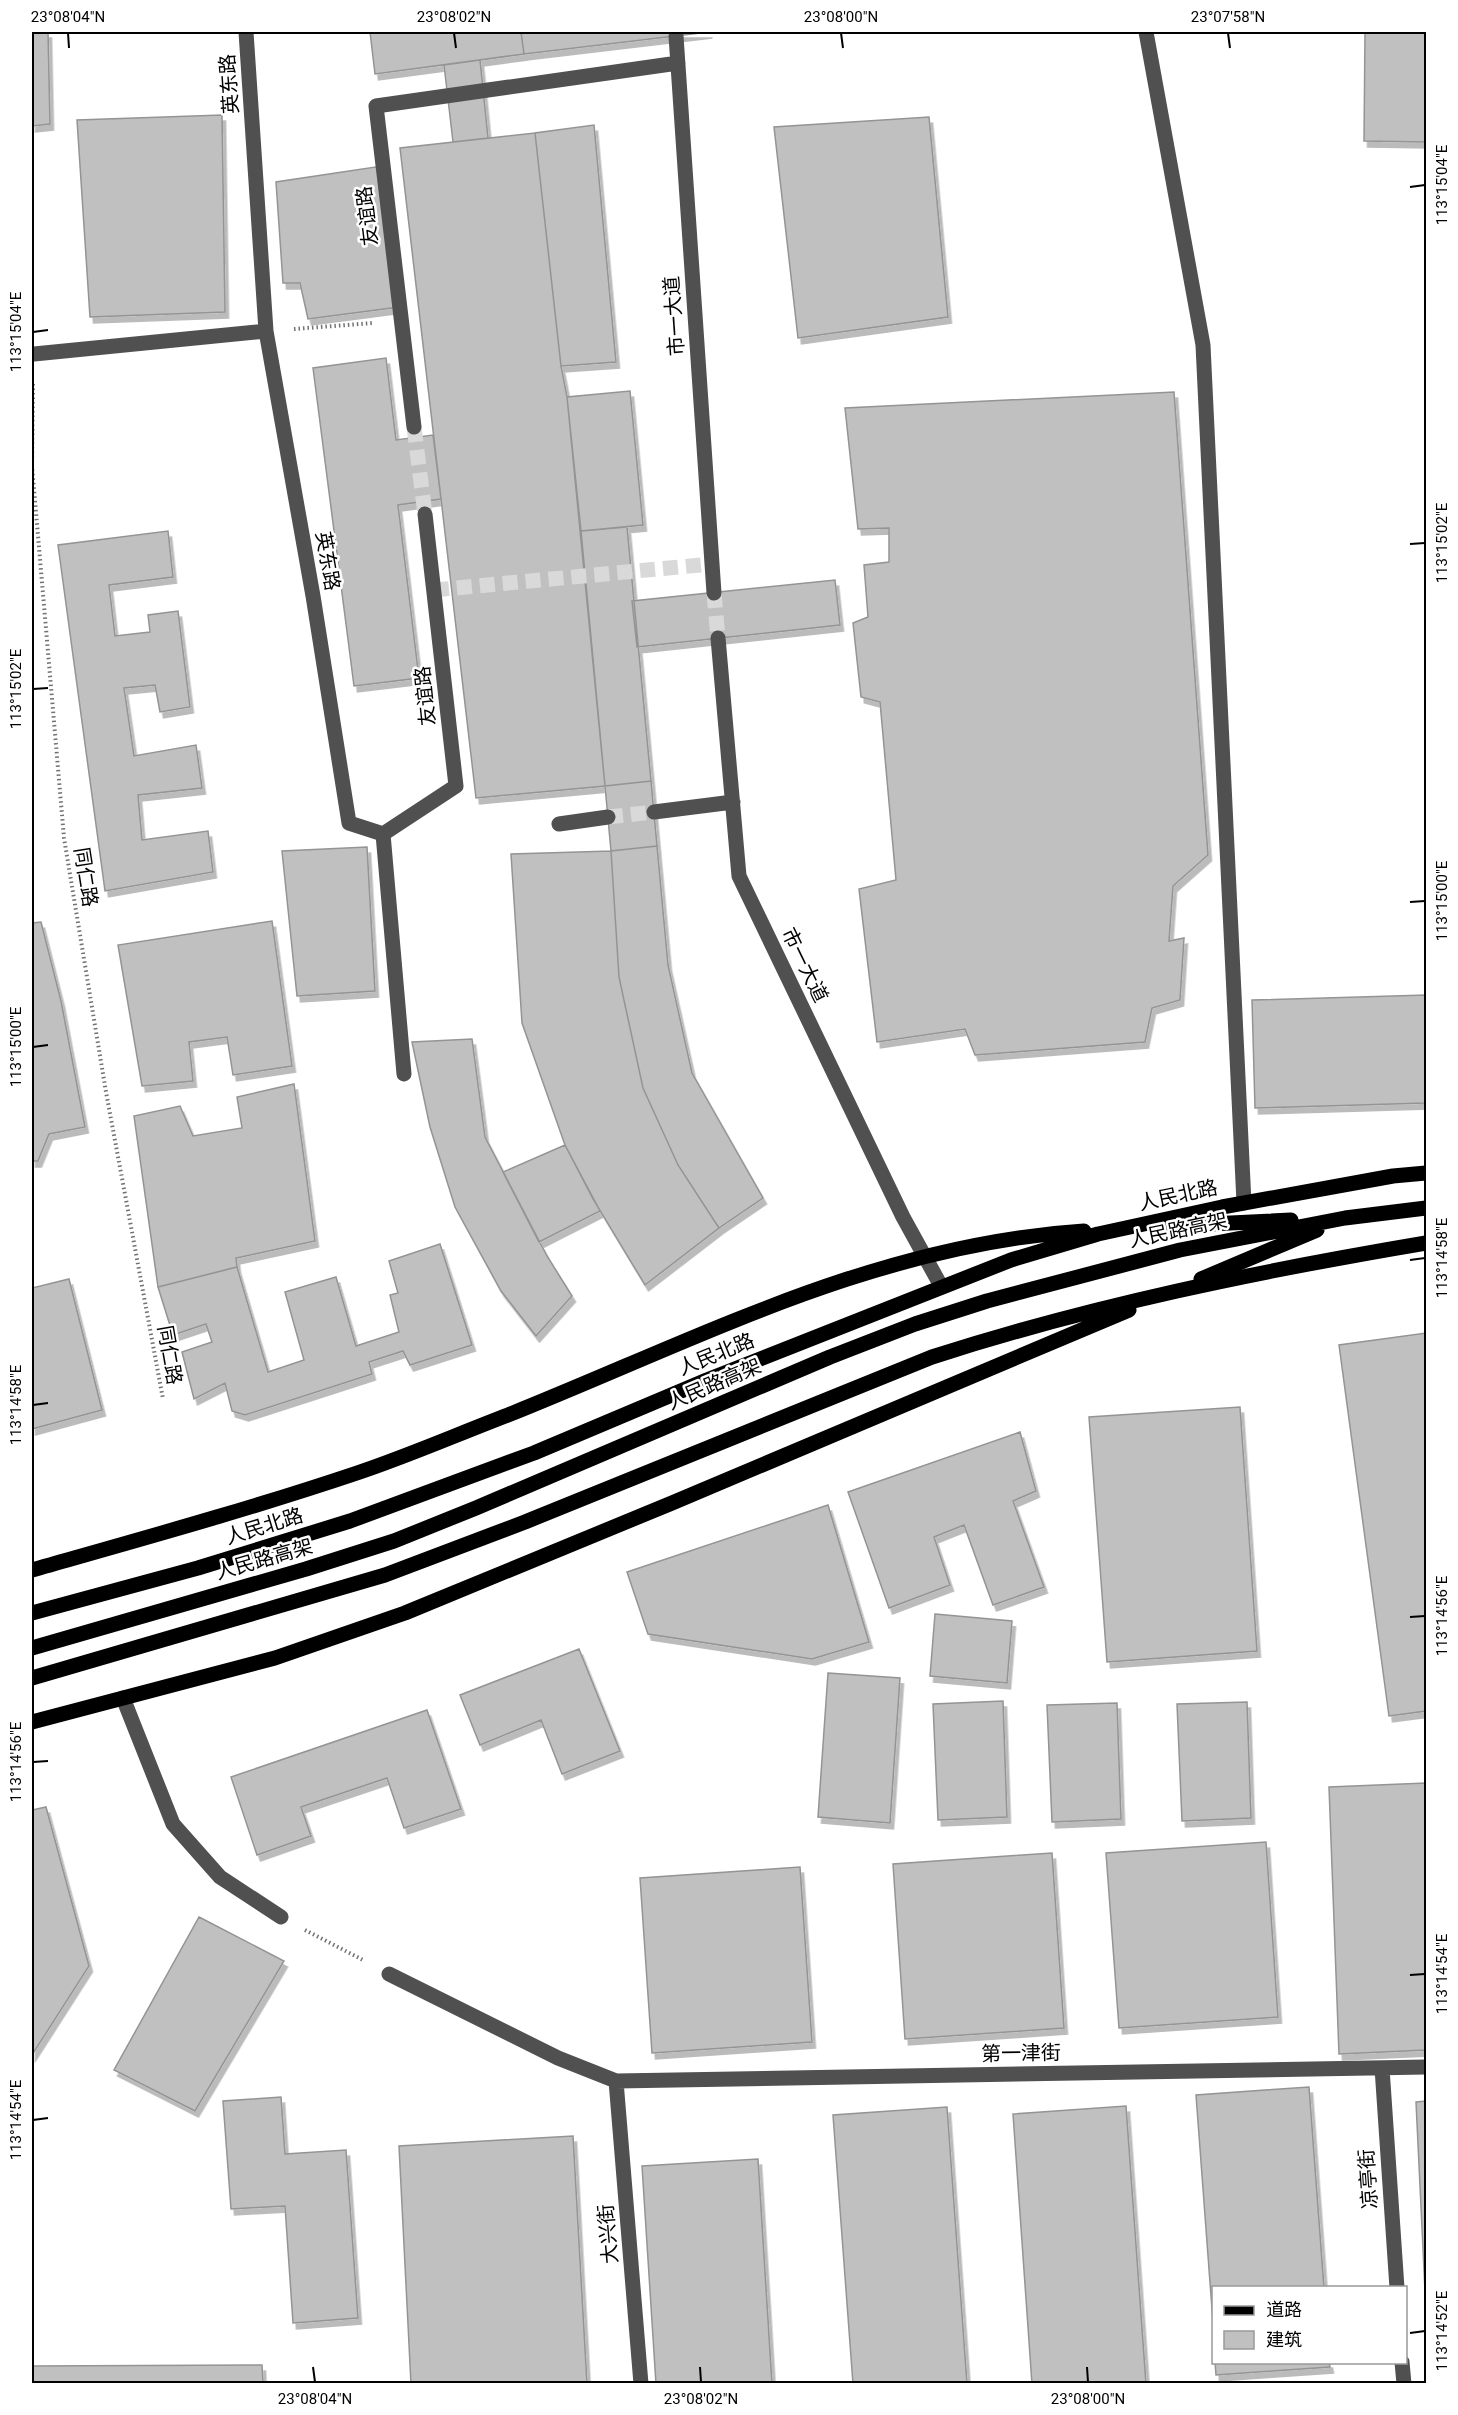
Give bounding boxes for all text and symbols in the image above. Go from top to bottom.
text: 23°08'04"N [31,8,105,26]
text: 23°08'02"N [417,8,491,26]
text: 23°08'00"N [804,8,878,26]
text: 23°07'58"N [1191,8,1265,26]
street label: 英东路 [215,53,243,115]
text: 113°15'04"E [1433,144,1451,225]
street label: 友谊路 [351,185,383,247]
street label: 市一大道 [659,275,689,357]
text: 113°15'04"E [7,291,25,372]
text: 113°15'02"E [1433,502,1451,583]
street label: 英东路 [311,529,345,593]
text: 113°15'02"E [7,648,25,729]
street label: 友谊路 [410,665,440,727]
street label: 同仁路 [69,845,103,909]
text: 113°15'00"E [1433,860,1451,941]
street label: 市一大道 [777,924,833,1006]
text: 113°15'00"E [7,1006,25,1087]
street label: 人民北路 [1136,1175,1220,1215]
street label: 人民路高架 [1127,1208,1229,1252]
text: 113°14'58"E [1433,1217,1451,1298]
street label: 同仁路 [153,1323,187,1387]
street label: 人民北路 [674,1328,758,1380]
street label: 人民路高架 [663,1353,765,1415]
text: 113°14'58"E [7,1364,25,1445]
street label: 人民北路 [222,1503,306,1549]
street label: 人民路高架 [213,1534,315,1584]
text: 113°14'56"E [1433,1575,1451,1656]
text: 113°14'56"E [7,1721,25,1802]
text: 113°14'54"E [1433,1933,1451,2014]
street label: 第一津街 [981,2040,1061,2066]
text: 113°14'54"E [7,2079,25,2160]
street label: 凉亭街 [1354,2148,1382,2210]
street label: 大兴街 [593,2203,623,2265]
legend [1212,2286,1407,2364]
text: 113°14'52"E [1433,2290,1451,2371]
text: 道路 [1266,2299,1302,2320]
text: 建筑 [1266,2329,1302,2350]
text: 23°08'04"N [278,2390,352,2408]
text: 23°08'02"N [664,2390,738,2408]
text: 23°08'00"N [1051,2390,1125,2408]

